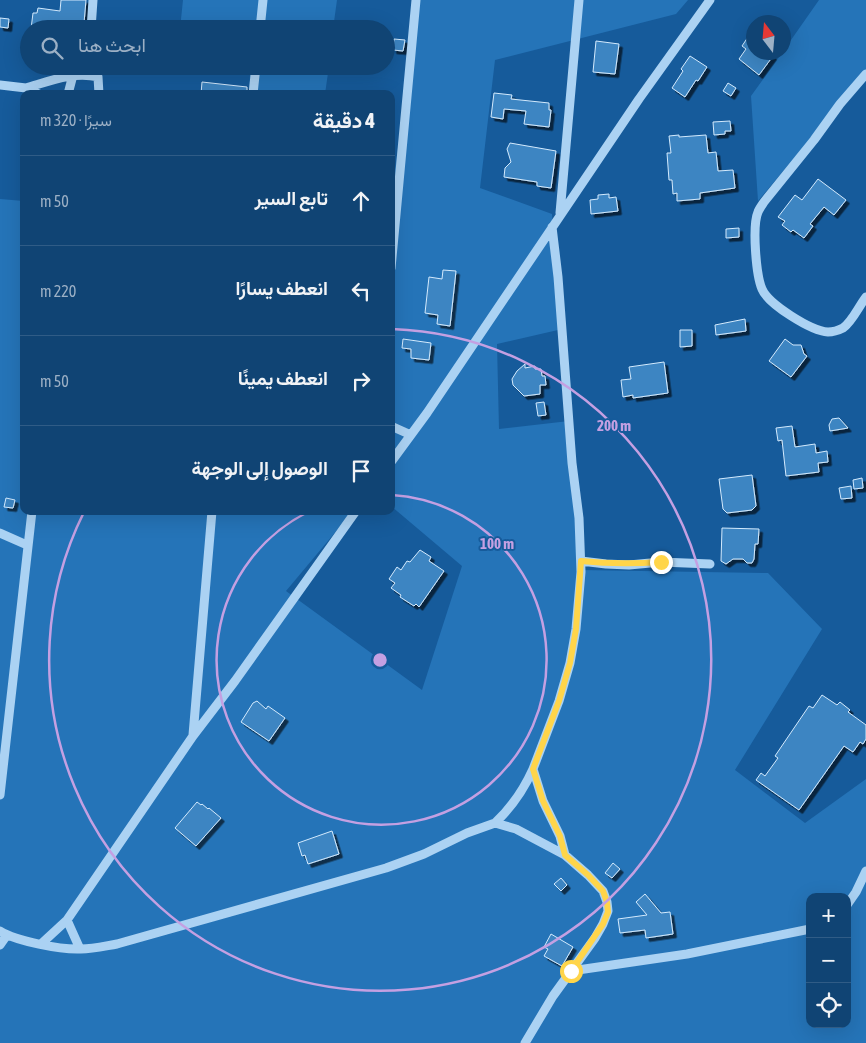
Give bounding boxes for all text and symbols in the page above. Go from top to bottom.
north arrow [746,15,791,60]
search box [20,20,395,75]
icon: search [38,34,66,62]
text: ابحث هنا [78,34,146,56]
text: 4 دقيقة [313,108,375,132]
text: سيرًا · 320 m [40,111,112,129]
text: تابع السير [255,187,328,209]
icon: ahead [347,187,375,215]
text: 50 m [40,192,69,210]
text: انعطف يسارًا [235,277,328,299]
icon: left [347,277,375,305]
text: 220 m [40,282,76,300]
text: انعطف يمينًا [238,367,328,389]
icon: right [347,367,375,395]
text: 50 m [40,372,69,390]
text: 200 m [597,417,631,434]
text: الوصول إلى الوجهة [191,457,328,479]
icon: arrive [347,457,375,485]
text: 100 m [480,535,514,552]
route end [650,551,673,574]
centre of rings [371,651,389,669]
map controls [806,893,851,1028]
button: + [806,893,851,938]
button: − [806,938,851,983]
route start [560,960,583,983]
button: locate [806,983,851,1028]

